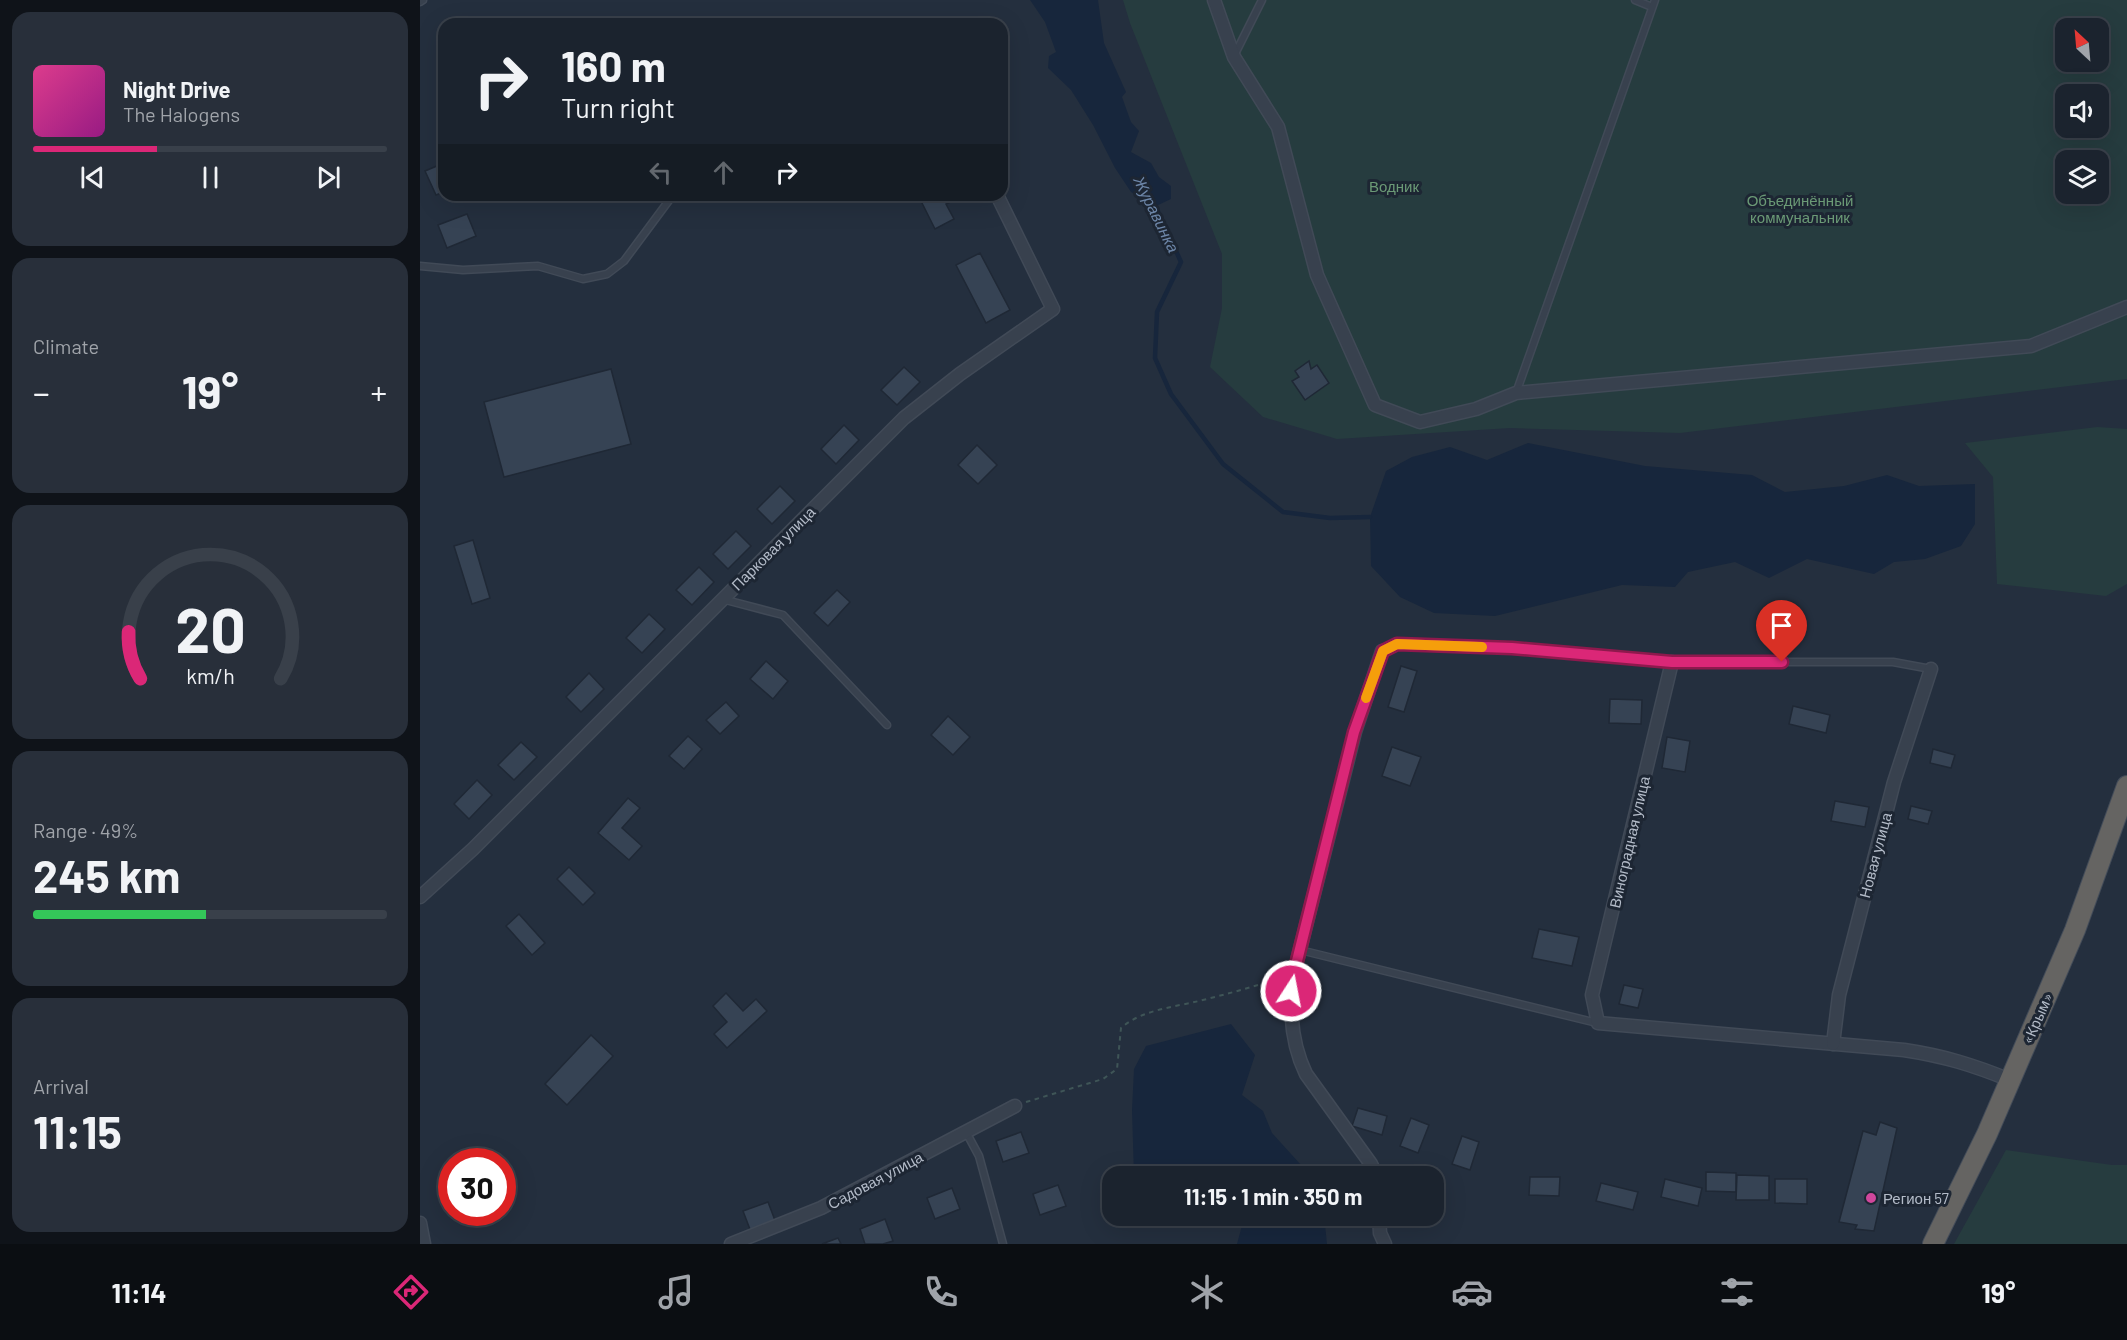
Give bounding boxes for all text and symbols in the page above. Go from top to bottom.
north arrow [2055,18,2109,72]
map controls [2055,18,2109,204]
text: 160 m [561,40,666,90]
icon: right [462,42,540,120]
text: Night Drive [123,76,231,102]
button: sound [2055,84,2109,138]
text: Turn right [561,91,675,123]
text: The Halogens [123,102,240,126]
button: layers [2055,150,2109,204]
icon: left [644,156,677,189]
icon: ahead [707,156,740,189]
icon: right [770,156,803,189]
icon: previous [76,161,109,194]
icon: pause [194,161,227,194]
icon: next [312,161,345,194]
water label: Журавинка [1130,172,1184,255]
park label: Водник [1369,177,1419,195]
park label: Объединённый коммунальник [1747,191,1853,226]
text: Climate [33,334,99,358]
text: 19° [182,364,238,418]
text: − [33,372,50,412]
text: + [371,372,387,412]
street label: Парковая улица [727,502,819,594]
text: 20 [175,591,245,665]
pin [1756,600,1807,662]
icon: arrive [1765,609,1798,642]
text: km/h [186,663,234,688]
street label: Виноградная улица [1605,774,1653,910]
street label: Новая улица [1855,810,1895,900]
text: Range · 49% [33,818,138,842]
text: 245 km [33,848,180,902]
position arrow [1259,959,1323,1023]
street label: «Крым» [2018,990,2056,1046]
text: Arrival [33,1074,89,1098]
text: 11:15 [33,1104,122,1158]
street label: Садовая улица [824,1147,926,1213]
speed limit sign: 30 [438,1148,516,1226]
text: 11:15 · 1 min · 350 m [1184,1183,1362,1209]
place label: Регион 57 [1883,1189,1949,1207]
marker: Регион 57 [1864,1191,1878,1205]
icon: directions [390,1271,432,1313]
icon: music [655,1271,697,1313]
icon: phone [920,1271,962,1313]
icon: climate [1186,1271,1228,1313]
icon: car [1451,1271,1493,1313]
icon: filters [1716,1271,1758,1313]
text: 11:14 [112,1276,167,1308]
text: 19° [1981,1276,2015,1308]

